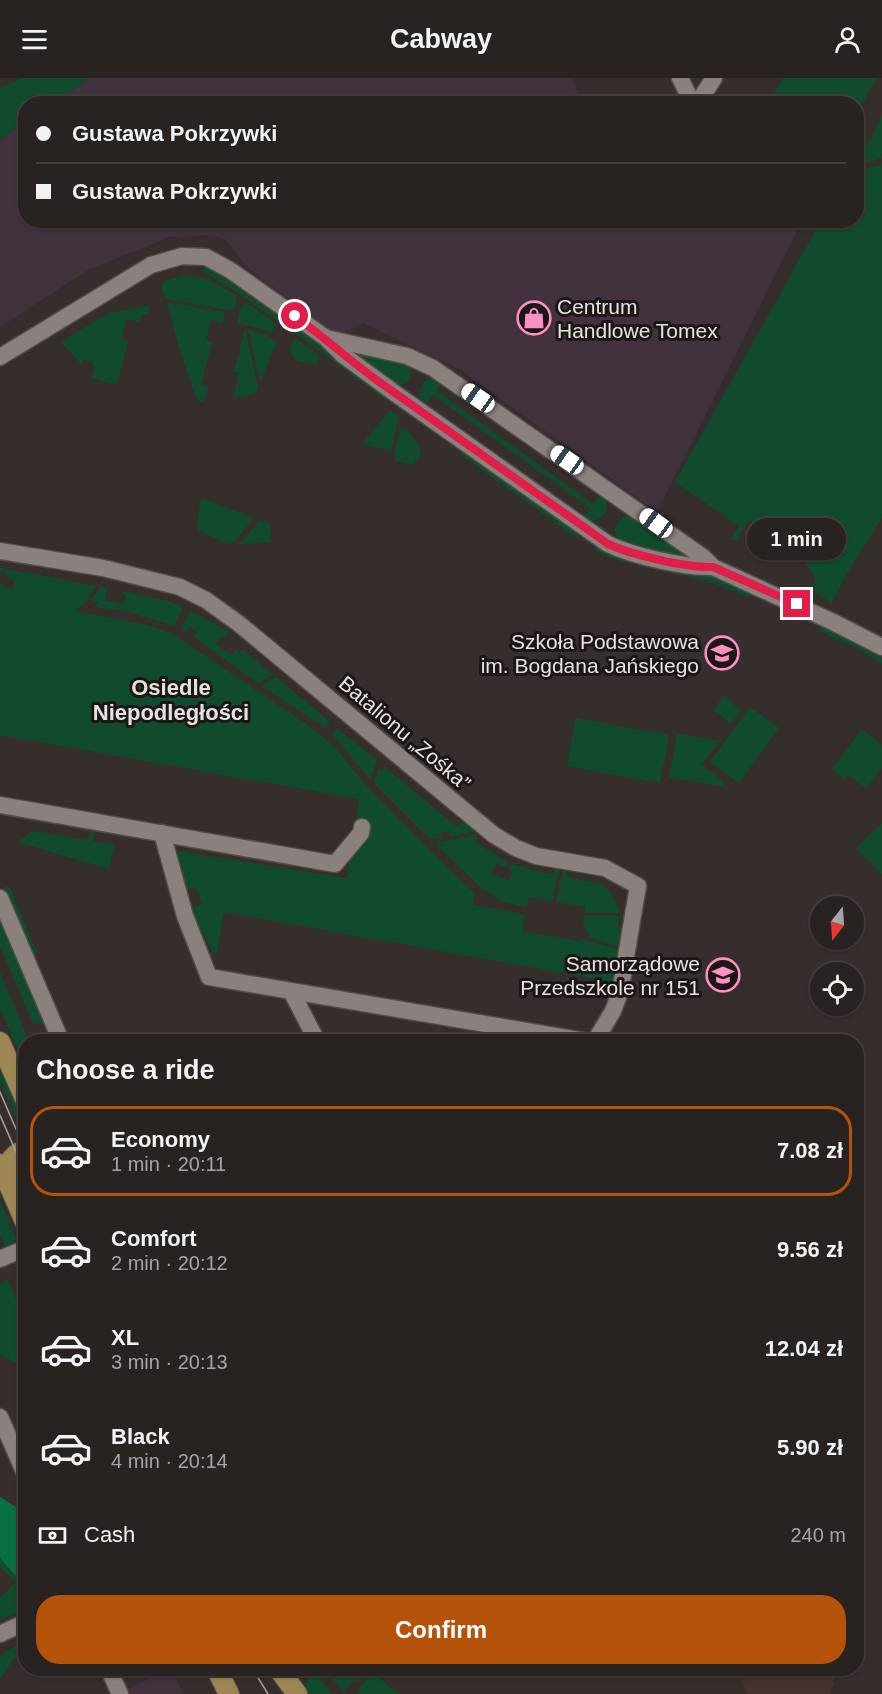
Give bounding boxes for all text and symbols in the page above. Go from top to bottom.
icon: menu [18,23,51,56]
icon: person [831,23,864,56]
text: Cabway [390,24,492,54]
text: Gustawa Pokrzywki [72,121,277,146]
text: Gustawa Pokrzywki [72,179,277,204]
place label: Centrum Handlowe Tomex [557,295,718,342]
shop icon: Centrum Handlowe Tomex [516,300,552,336]
route start [281,302,308,329]
car [458,380,498,416]
car [547,442,587,478]
car [636,505,676,541]
callout: 1 min [748,517,846,559]
text: 1 min [770,528,823,550]
route end [783,590,810,617]
place label: Szkoła Podstawowa im. Bogdana Jańskiego [481,630,699,677]
school or university icon: Szkoła Podstawowa im. Bogdana Jańskiego [704,635,740,671]
street label: Batalionu „Zośka” [335,671,475,795]
district label: Osiedle Niepodległości [93,675,249,725]
north arrow [810,896,864,950]
map controls [810,896,864,1016]
place label: Samorządowe Przedszkole nr 151 [520,952,700,999]
school or university icon: Samorządowe Przedszkole nr 151 [705,957,741,993]
button: locate [810,962,864,1016]
text: Choose a ride [36,1055,215,1085]
icon: car [39,1124,93,1178]
text: Economy [111,1127,210,1152]
text: 7.08 zł [777,1138,843,1163]
text: 1 min · 20:11 [111,1153,226,1175]
icon: car [39,1223,93,1277]
text: Comfort [111,1226,197,1251]
text: 9.56 zł [777,1237,843,1262]
text: 2 min · 20:12 [111,1252,228,1274]
icon: car [39,1322,93,1376]
text: XL [111,1325,139,1350]
text: 12.04 zł [765,1336,843,1361]
text: 3 min · 20:13 [111,1351,228,1373]
icon: car [39,1421,93,1475]
text: Black [111,1424,170,1449]
text: 5.90 zł [777,1435,843,1460]
text: 4 min · 20:14 [111,1450,228,1472]
icon: cash [36,1519,69,1552]
text: Cash [84,1522,135,1547]
text: 240 m [790,1524,846,1546]
button: Confirm [36,1595,846,1664]

